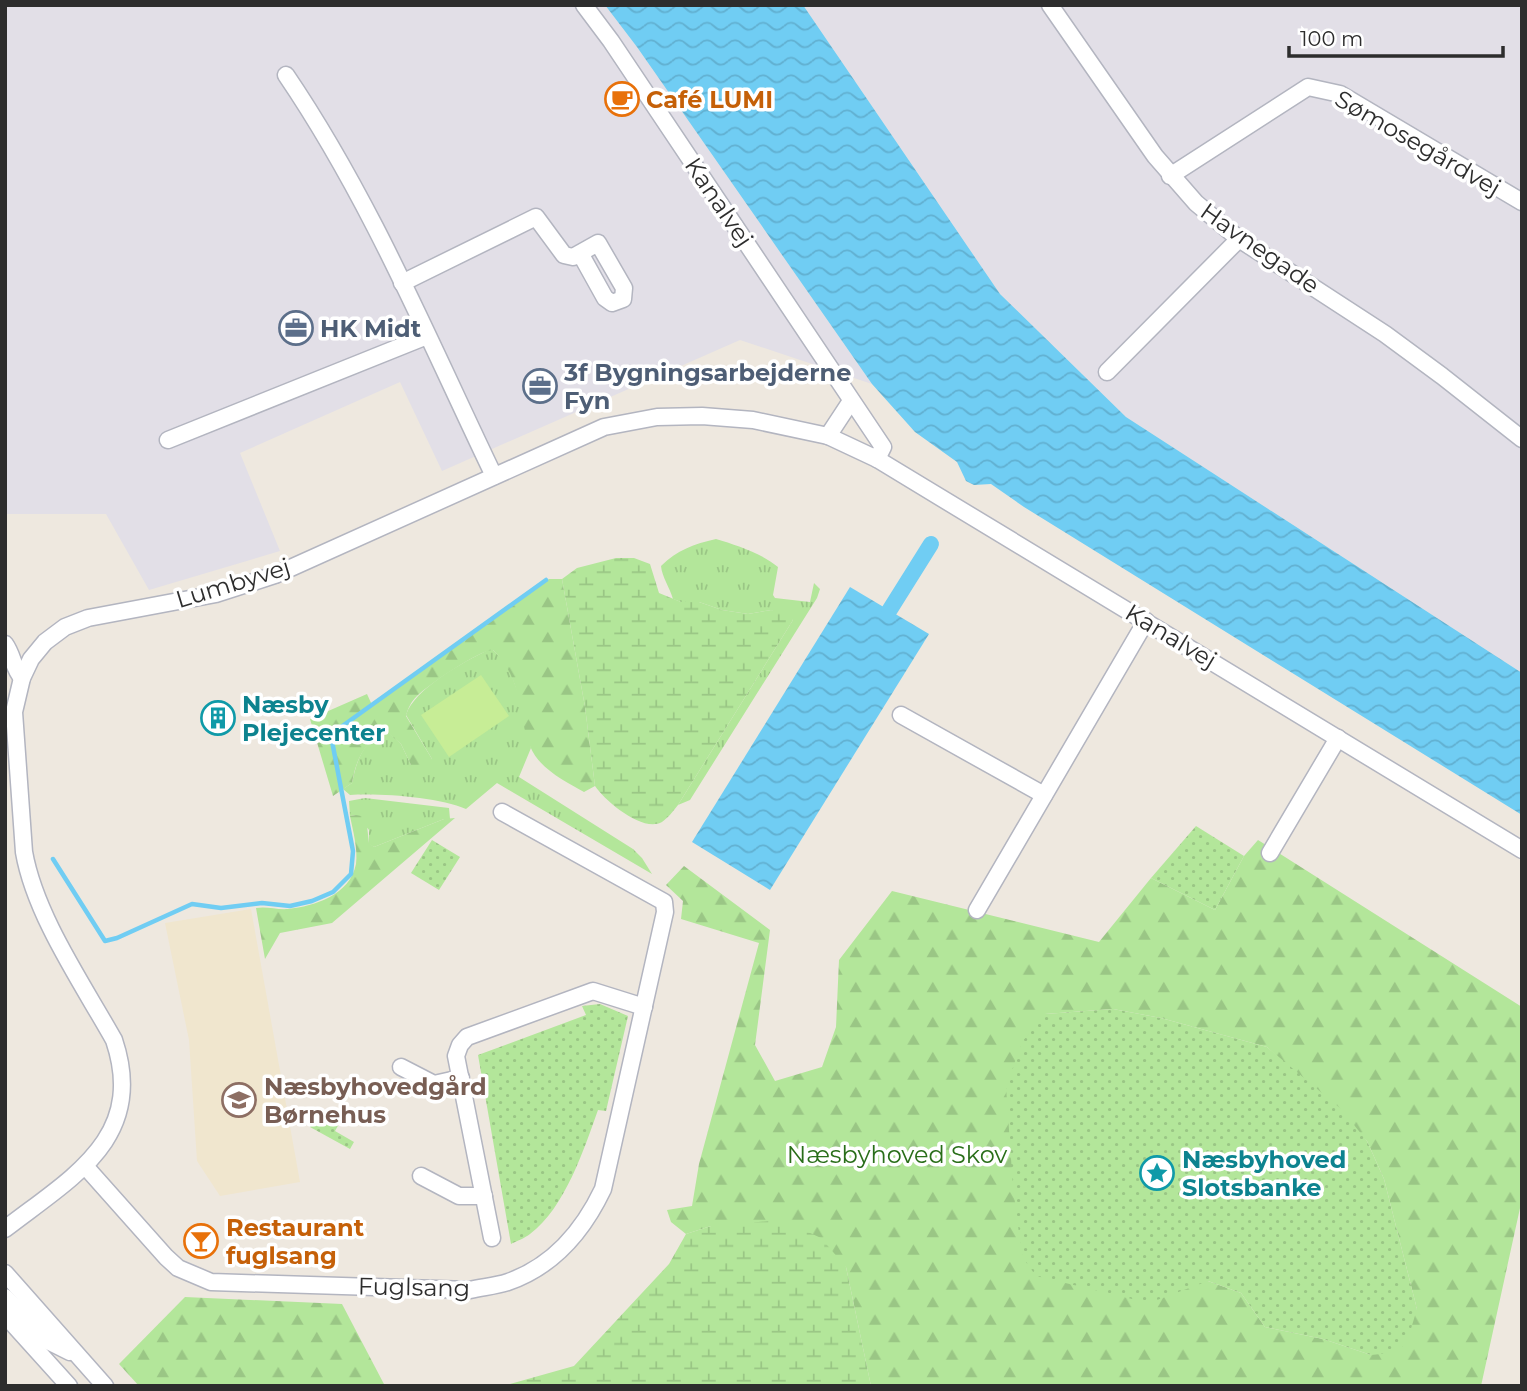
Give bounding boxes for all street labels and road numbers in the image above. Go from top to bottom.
street label: Sømosegårdvej [1330,84,1506,202]
street label: Kanalvej [679,152,759,252]
street label: Havnegade [1195,196,1325,300]
street label: Lumbyvej [172,552,294,614]
street label: Kanalvej [1120,597,1222,675]
street label: Fuglsang [358,1272,470,1302]

